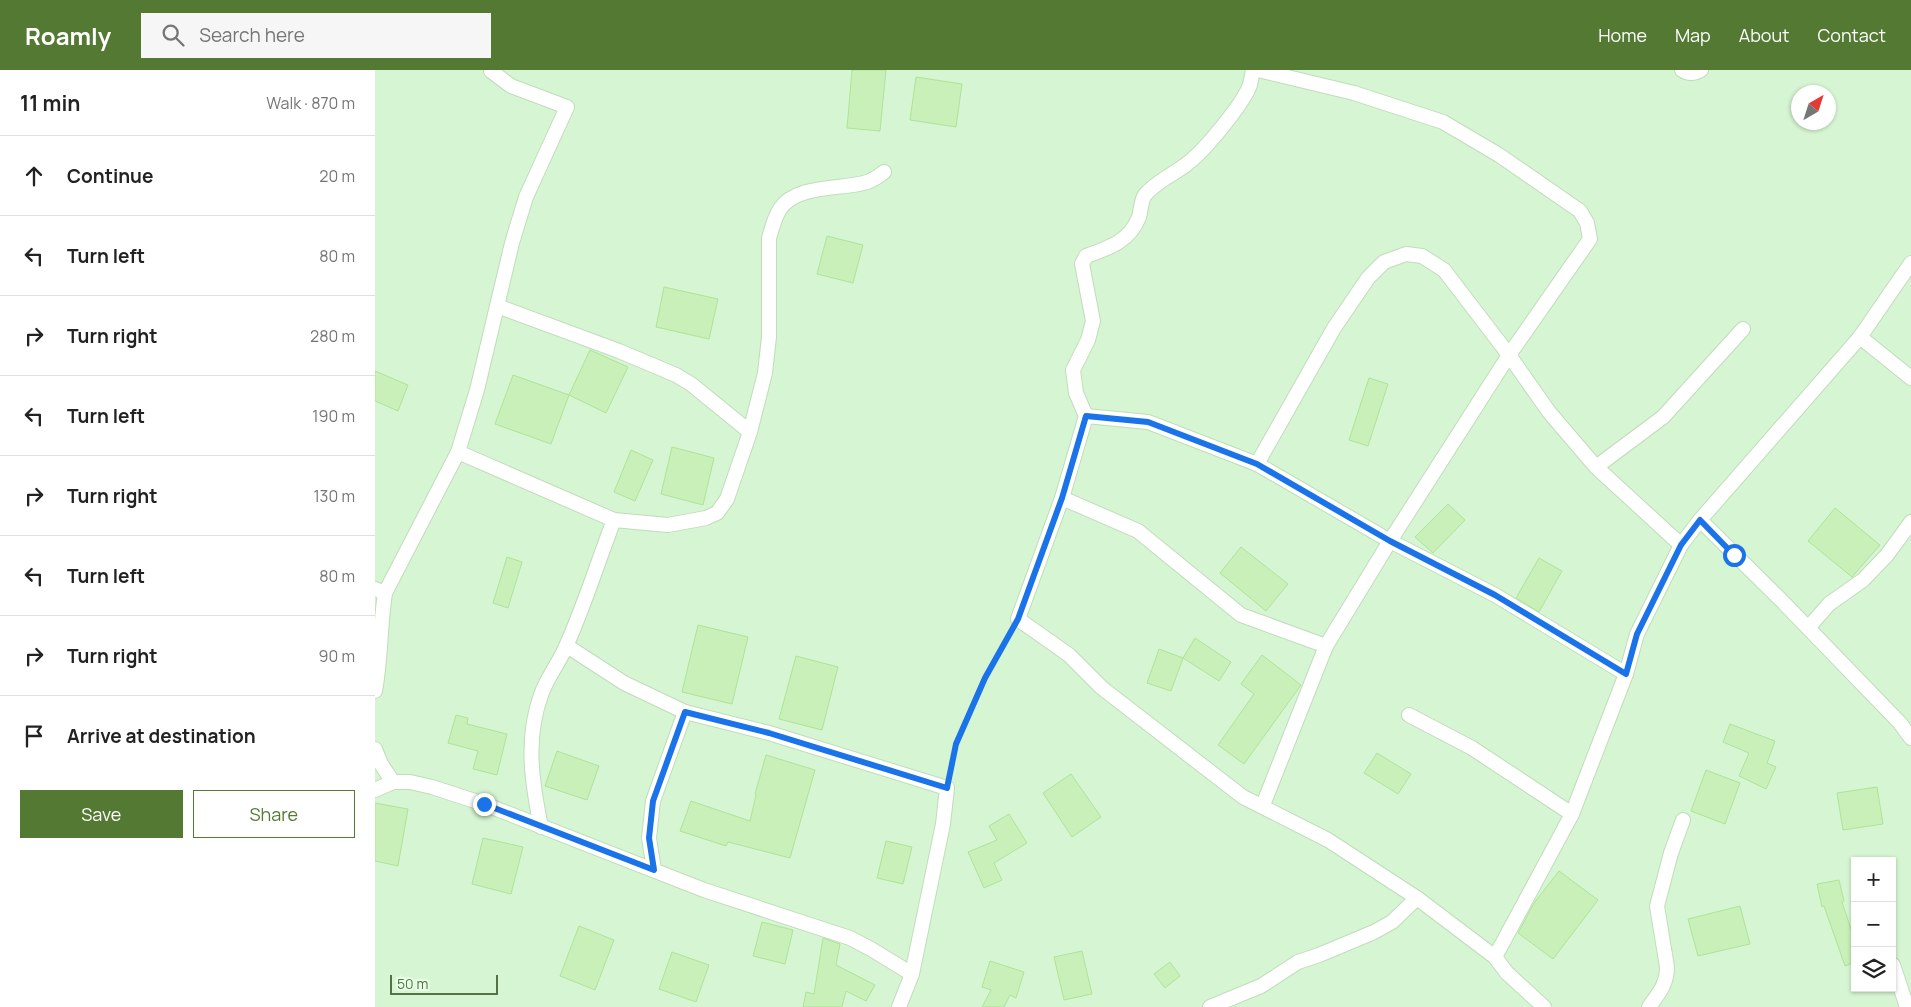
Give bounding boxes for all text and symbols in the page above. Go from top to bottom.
search box [141,13,491,58]
text: Roamly [25,19,111,52]
icon: search [159,21,187,49]
text: Search here [199,22,305,48]
text: Home [1598,23,1647,47]
text: Map [1675,23,1711,47]
text: About [1739,23,1789,47]
text: Contact [1817,23,1886,47]
north arrow [1791,85,1836,130]
text: 11 min [20,89,81,117]
text: Walk · 870 m [266,92,355,114]
icon: ahead [20,162,48,190]
text: Continue [67,163,153,189]
text: 20 m [319,165,355,187]
icon: left [20,242,48,270]
text: Turn left [67,243,145,269]
text: 80 m [319,245,355,267]
icon: right [20,322,48,350]
text: Turn right [67,323,157,349]
text: 280 m [310,325,355,347]
icon: left [20,402,48,430]
text: Turn left [67,403,145,429]
text: 190 m [312,405,355,427]
icon: right [20,482,48,510]
text: Turn right [67,483,157,509]
text: 130 m [313,485,355,507]
route start [1723,544,1746,567]
icon: left [20,562,48,590]
text: Turn left [67,563,145,589]
text: 80 m [319,565,355,587]
icon: right [20,642,48,670]
text: Turn right [67,643,157,669]
text: 90 m [319,645,355,667]
icon: arrive [20,722,48,750]
text: Arrive at destination [67,723,256,749]
button: Save [20,790,183,838]
button: Share [193,790,355,838]
route end [473,793,496,816]
map controls [1851,857,1896,992]
button: + [1851,857,1896,902]
button: − [1851,902,1896,947]
button: layers [1851,947,1896,992]
scale bar [390,972,497,995]
text: 50 m [397,974,428,993]

